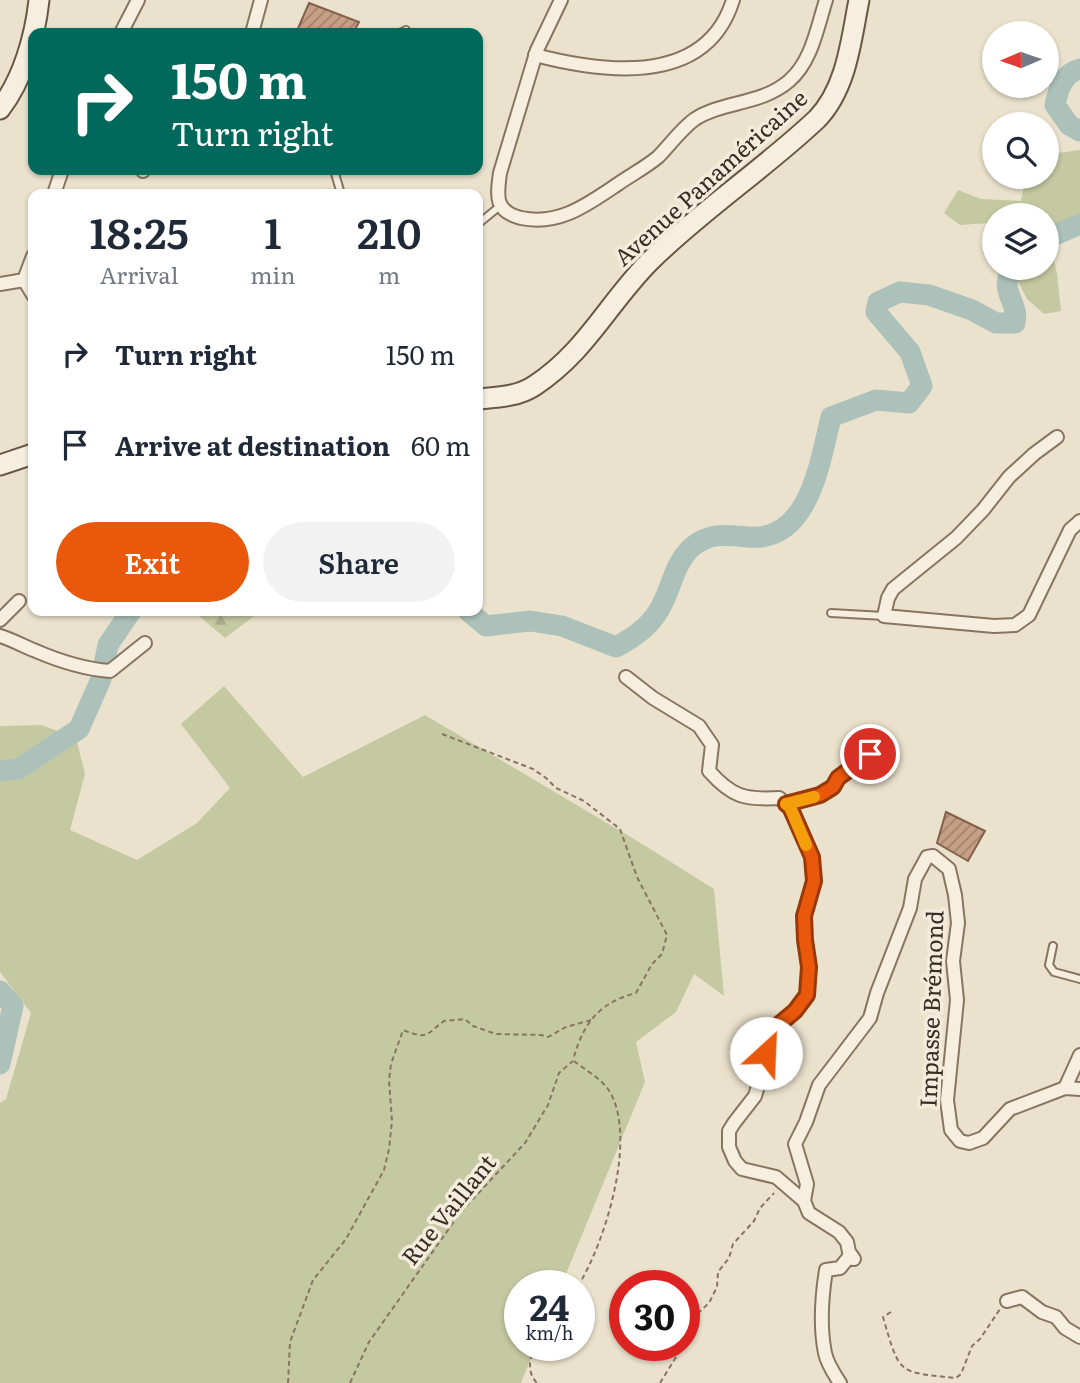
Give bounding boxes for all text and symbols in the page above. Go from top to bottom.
north arrow [982,21,1059,98]
map controls [982,21,1059,280]
text: 150 m [171,41,307,114]
icon: right [56,56,147,147]
street label: Avenue Panaméricaine [605,80,814,273]
text: Turn right [171,108,333,156]
button: search [982,112,1059,189]
text: 18:25 [90,200,189,262]
text: 1 [264,200,281,262]
text: 210 [357,200,421,262]
button: layers [982,203,1059,280]
text: Arrival [100,257,178,291]
text: min [250,257,295,291]
text: m [378,257,400,291]
text: Turn right [115,334,257,373]
text: 150 m [386,334,455,373]
icon: right [56,335,94,373]
text: Arrive at destination [115,425,390,464]
text: 60 m [411,425,470,464]
icon: arrive [56,426,94,464]
button: Exit [56,522,249,602]
button: Share [263,522,455,602]
pin [840,724,900,784]
icon: arrive [851,735,889,773]
street label: Impasse Brémond [910,910,950,1108]
position arrow [729,1016,803,1090]
street label: Rue Vaillant [392,1146,503,1271]
speed limit sign: 30 [609,1270,700,1361]
text: 24 [530,1280,569,1332]
text: km/h [526,1319,573,1346]

